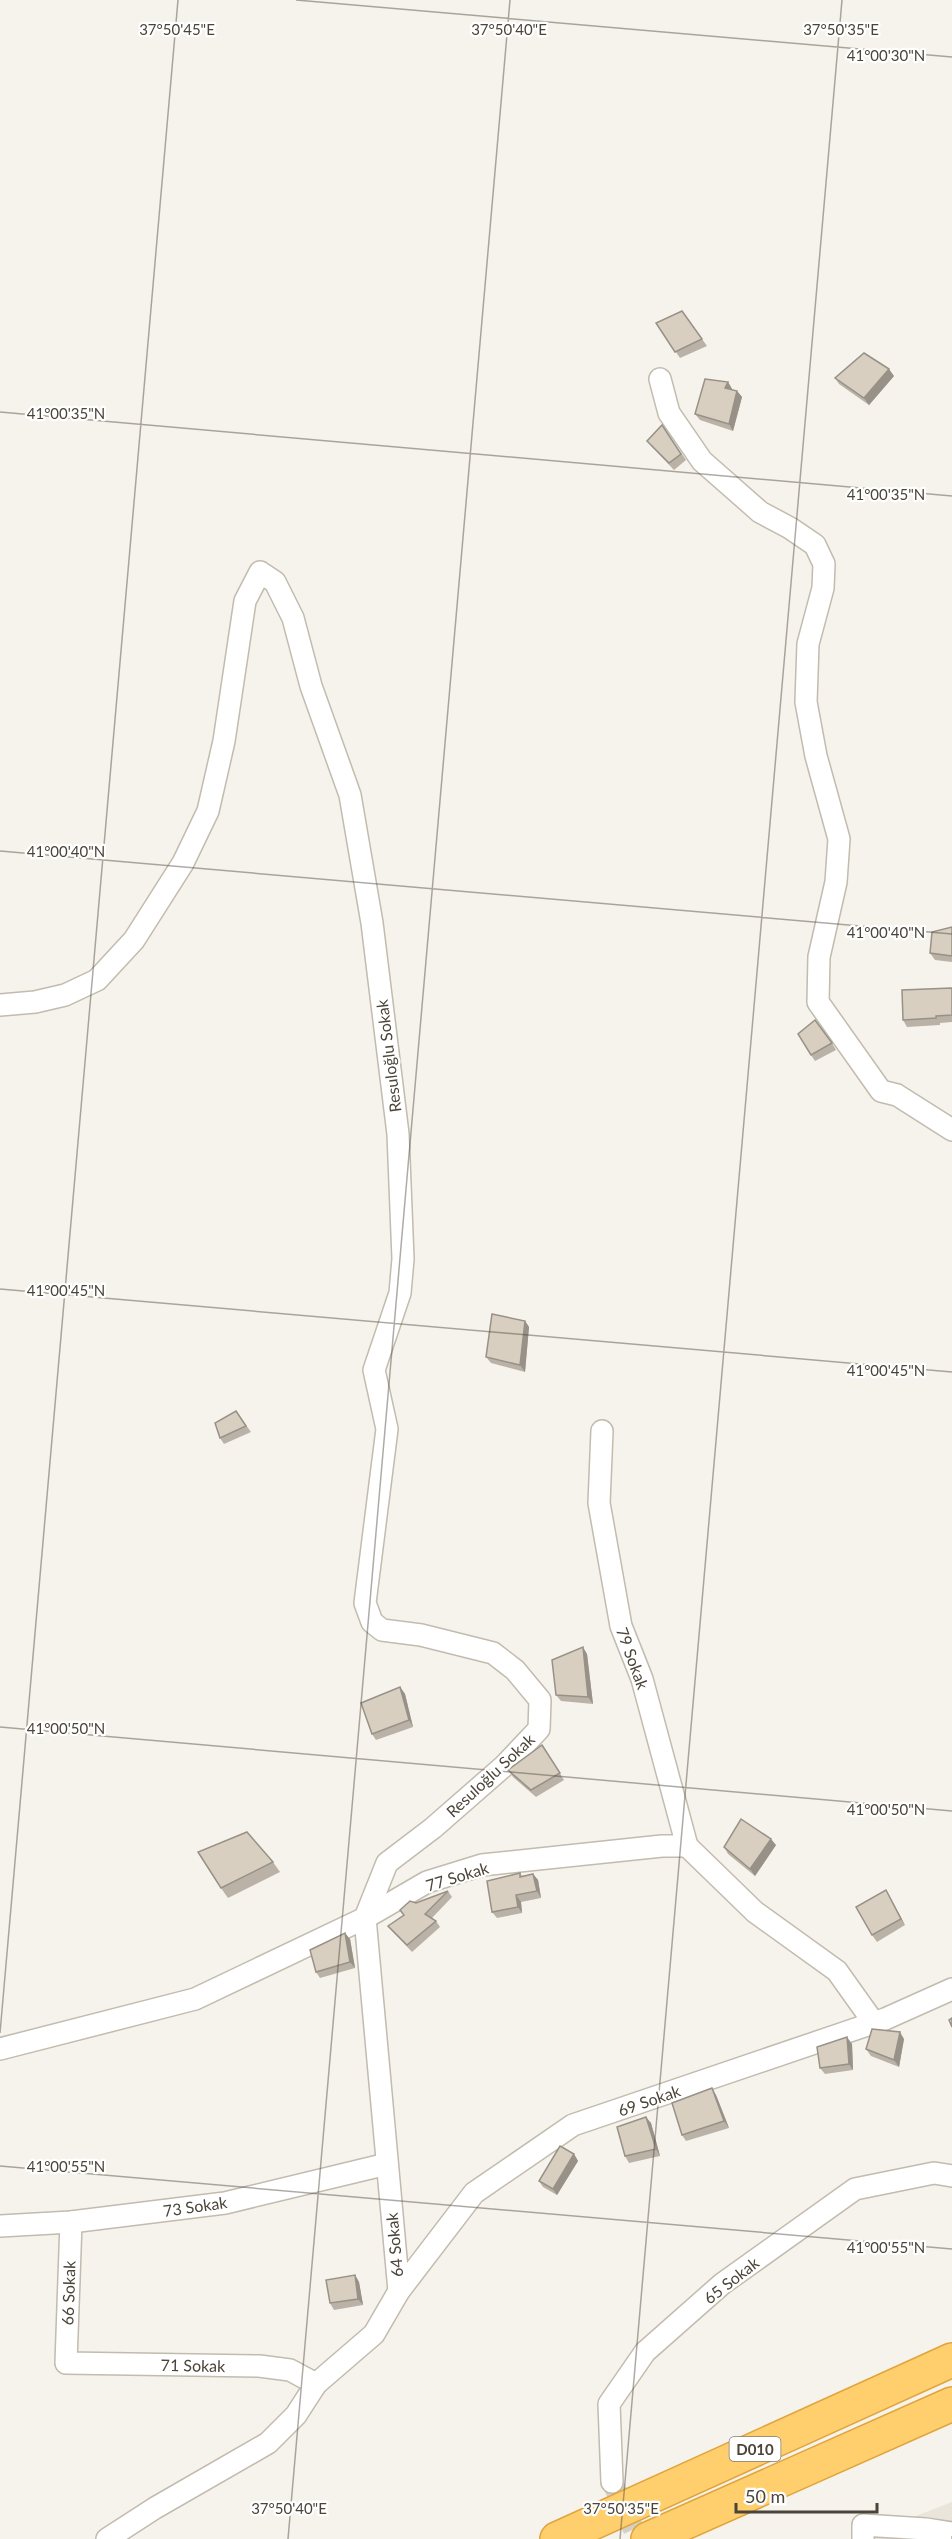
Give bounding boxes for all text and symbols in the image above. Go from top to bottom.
text: 37°50'45"E [139,20,215,38]
text: 37°50'40"E [471,20,547,38]
text: 37°50'35"E [803,20,879,38]
text: 41°00'30"N [847,46,925,64]
text: 41°00'35"N [27,404,105,422]
text: 41°00'35"N [847,485,925,503]
text: 41°00'40"N [27,842,105,860]
text: 41°00'40"N [847,923,925,941]
street label: Resuloğlu Sokak [372,998,404,1114]
text: 41°00'45"N [27,1281,105,1299]
text: 41°00'45"N [847,1361,925,1379]
street label: 79 Sokak [613,1624,653,1692]
text: 41°00'50"N [27,1719,105,1737]
street label: Resuloğlu Sokak [442,1729,539,1821]
text: 41°00'50"N [847,1800,925,1818]
street label: 77 Sokak [423,1857,491,1895]
street label: 69 Sokak [615,2080,683,2119]
text: 41°00'55"N [27,2157,105,2175]
street label: 73 Sokak [162,2192,229,2220]
street label: 64 Sokak [382,2211,406,2278]
text: 41°00'55"N [847,2238,925,2256]
street label: 65 Sokak [700,2252,763,2307]
street label: 66 Sokak [57,2260,79,2326]
street label: 71 Sokak [161,2355,226,2375]
road number: D010 [730,2437,780,2461]
scale bar [736,2476,877,2514]
text: 50 m [745,2485,785,2507]
text: 37°50'40"E [251,2499,327,2517]
text: 37°50'35"E [583,2499,659,2517]

